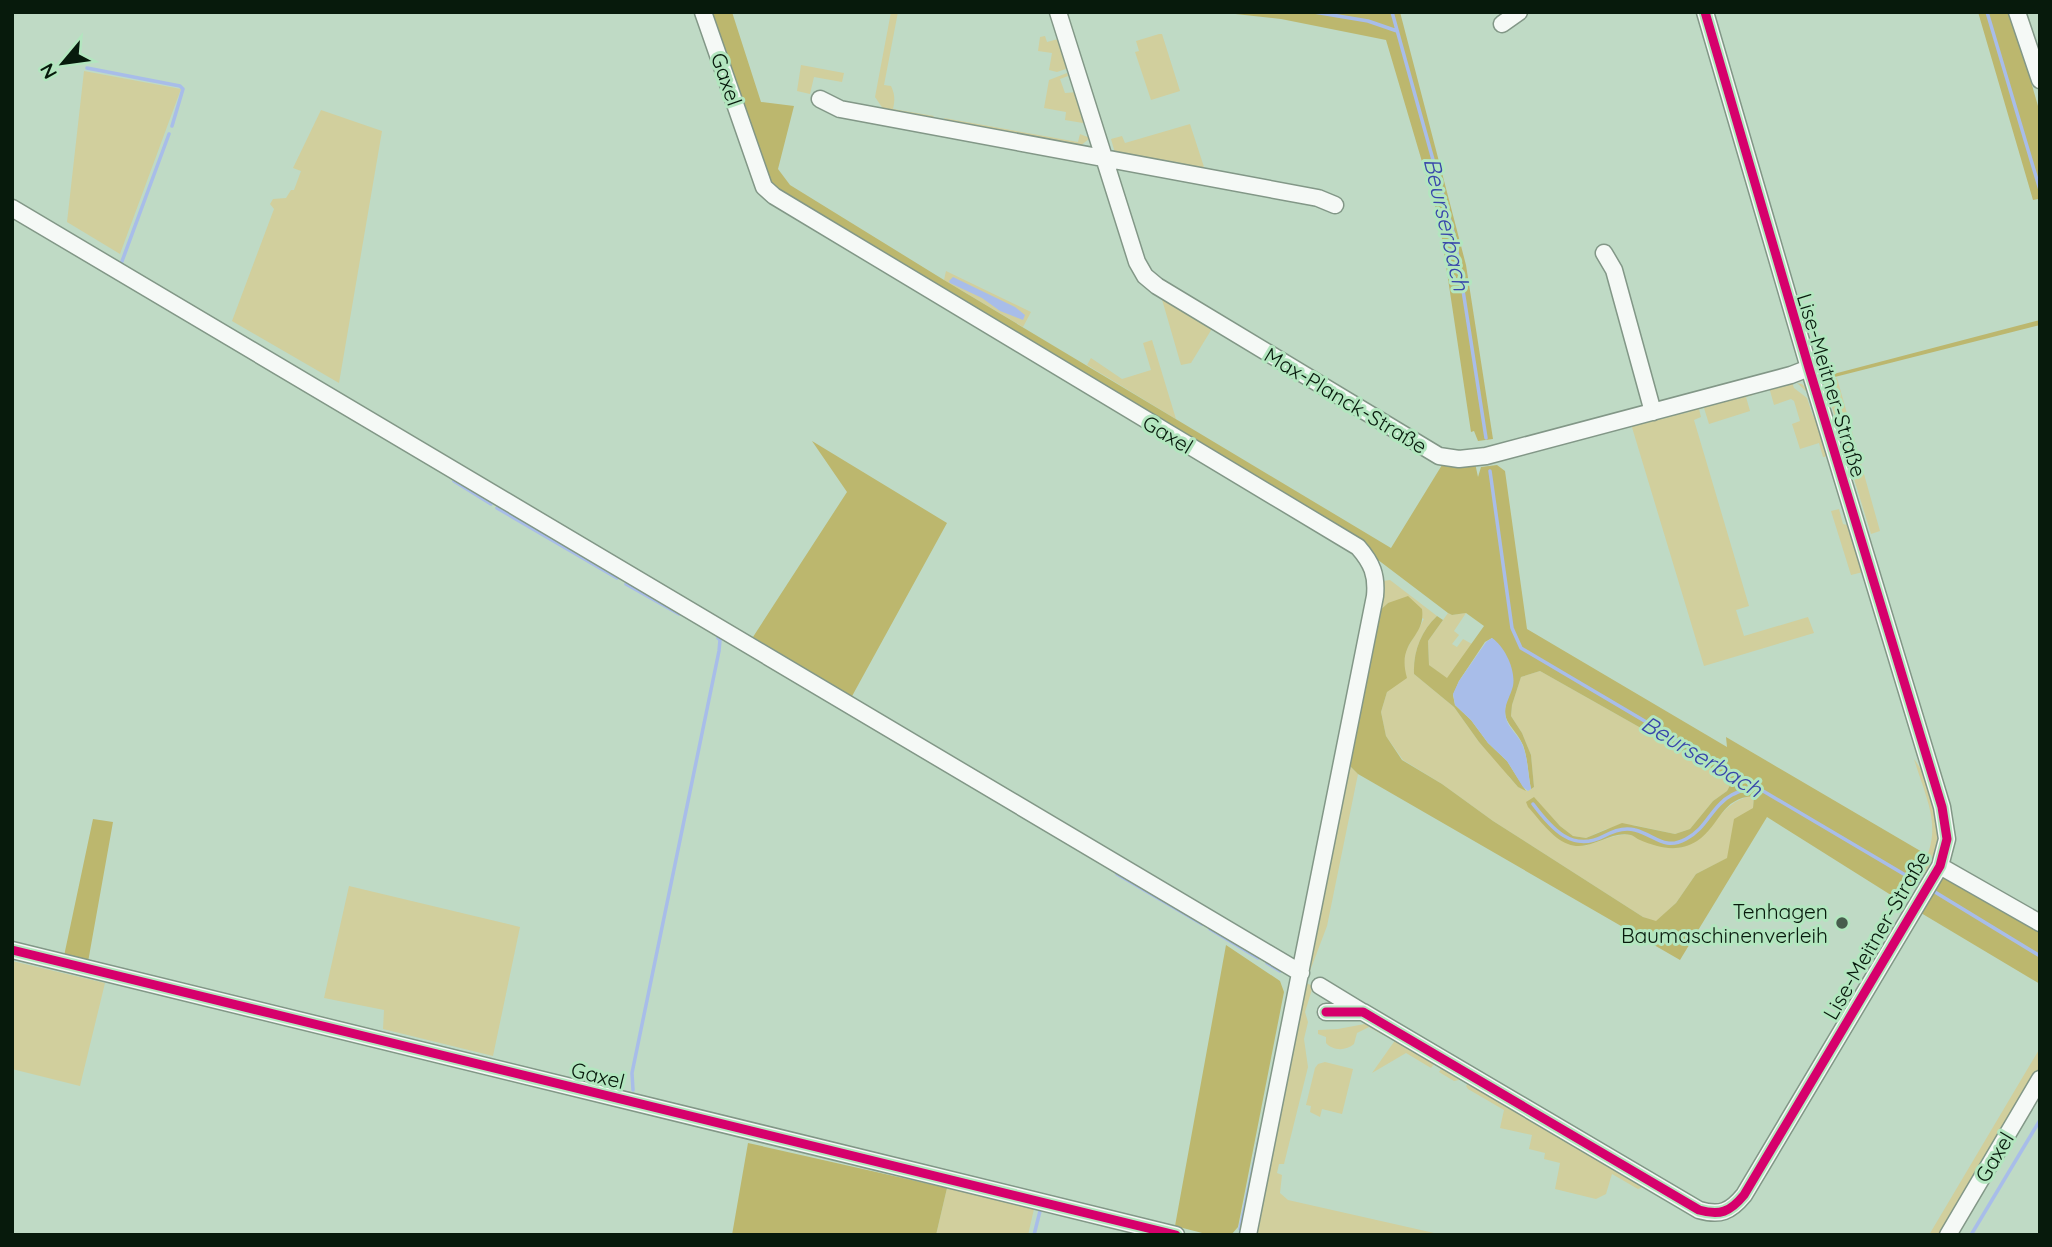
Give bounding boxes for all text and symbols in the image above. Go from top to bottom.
north arrow [28,28,98,98]
street label: Gaxel [706,49,748,109]
text: N [34,59,62,83]
water label: Beurserbach [1418,155,1477,294]
street label: Lise-Meitner-Straße [1792,290,1872,480]
street label: Max-Planck-Straße [1260,341,1432,459]
street label: Gaxel [1138,409,1198,459]
water label: Beurserbach [1637,709,1768,804]
street label: Lise-Meitner-Straße [1817,846,1935,1024]
place label: Tenhagen Baumaschinenverleih [1621,898,1828,948]
marker: Tenhagen Baumaschinenverleih [1834,915,1850,931]
street label: Gaxel [569,1056,627,1094]
street label: Gaxel [1969,1127,2019,1187]

